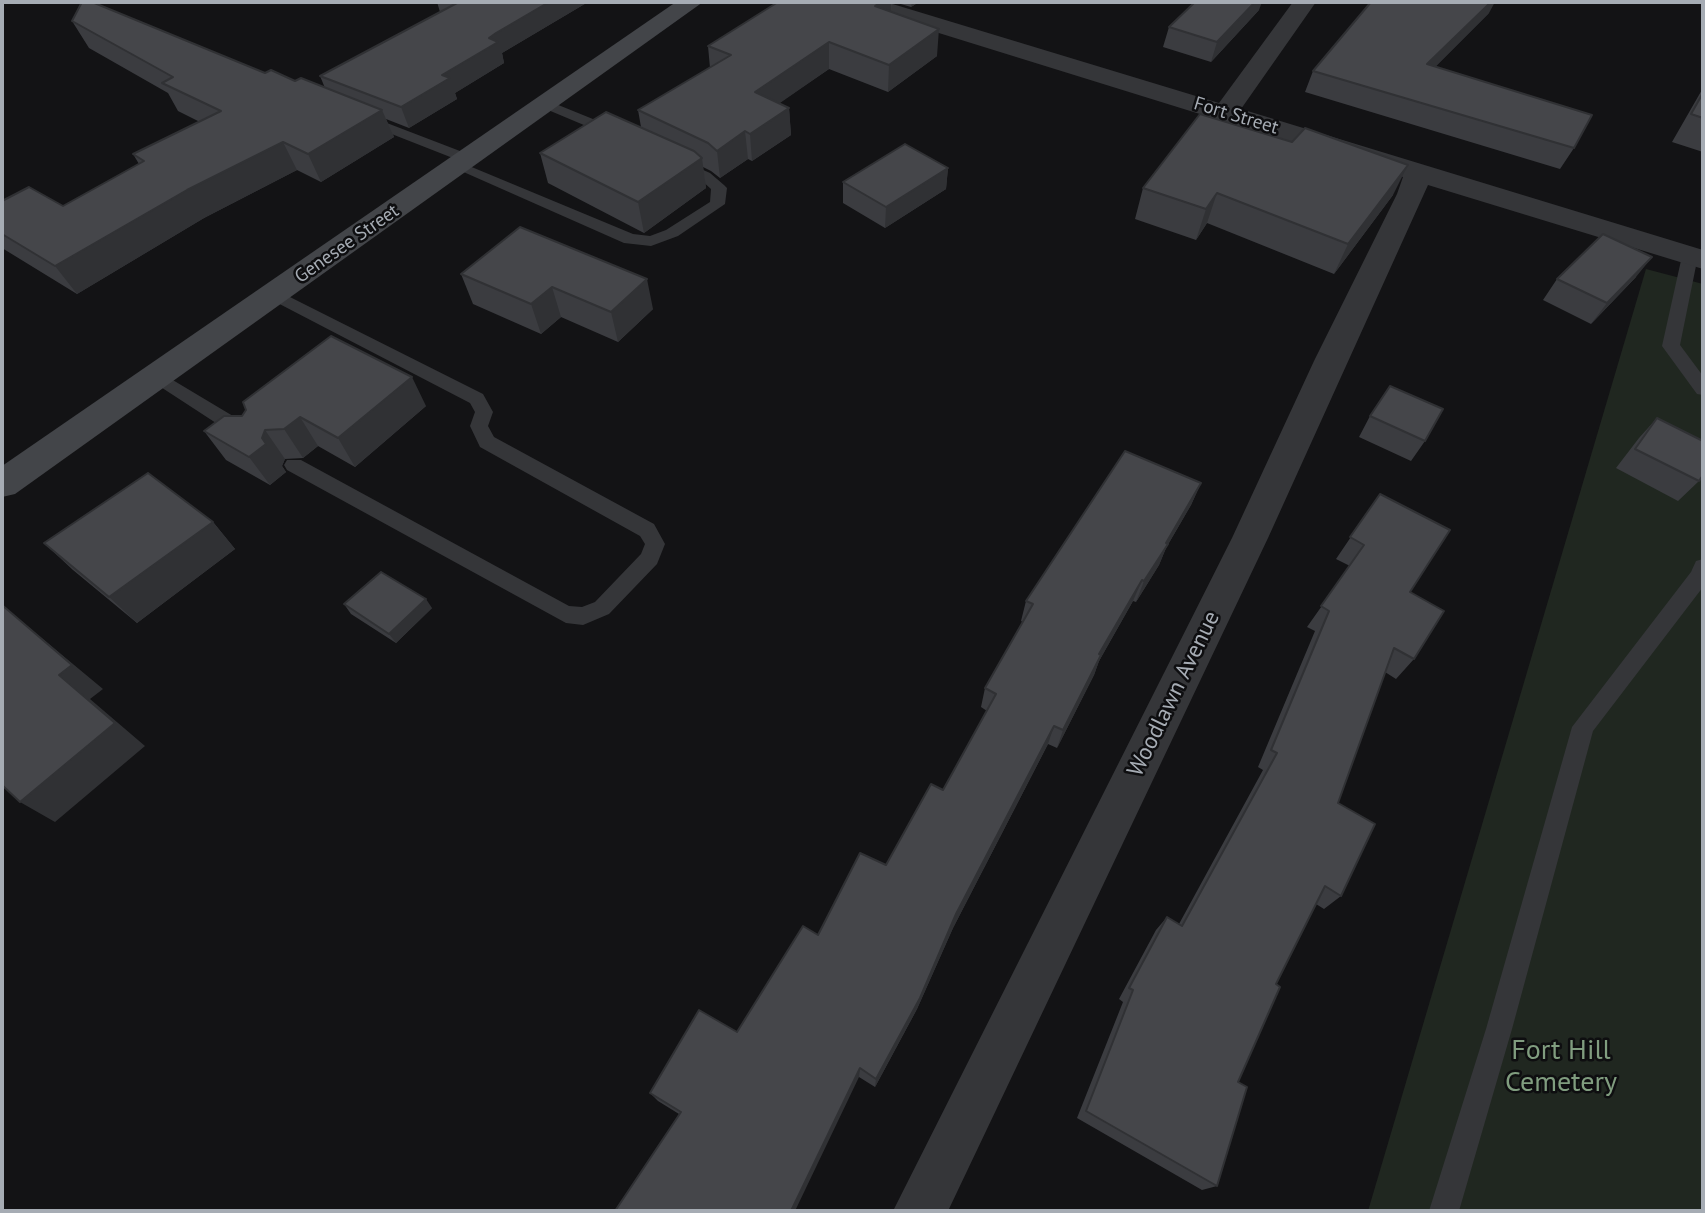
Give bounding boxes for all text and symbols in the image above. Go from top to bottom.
street label: Fort Street [1191,92,1281,140]
street label: Genesee Street [290,200,404,288]
street label: Woodlawn Avenue [1122,607,1226,781]
park label: Fort Hill Cemetery [1505,1034,1617,1100]

